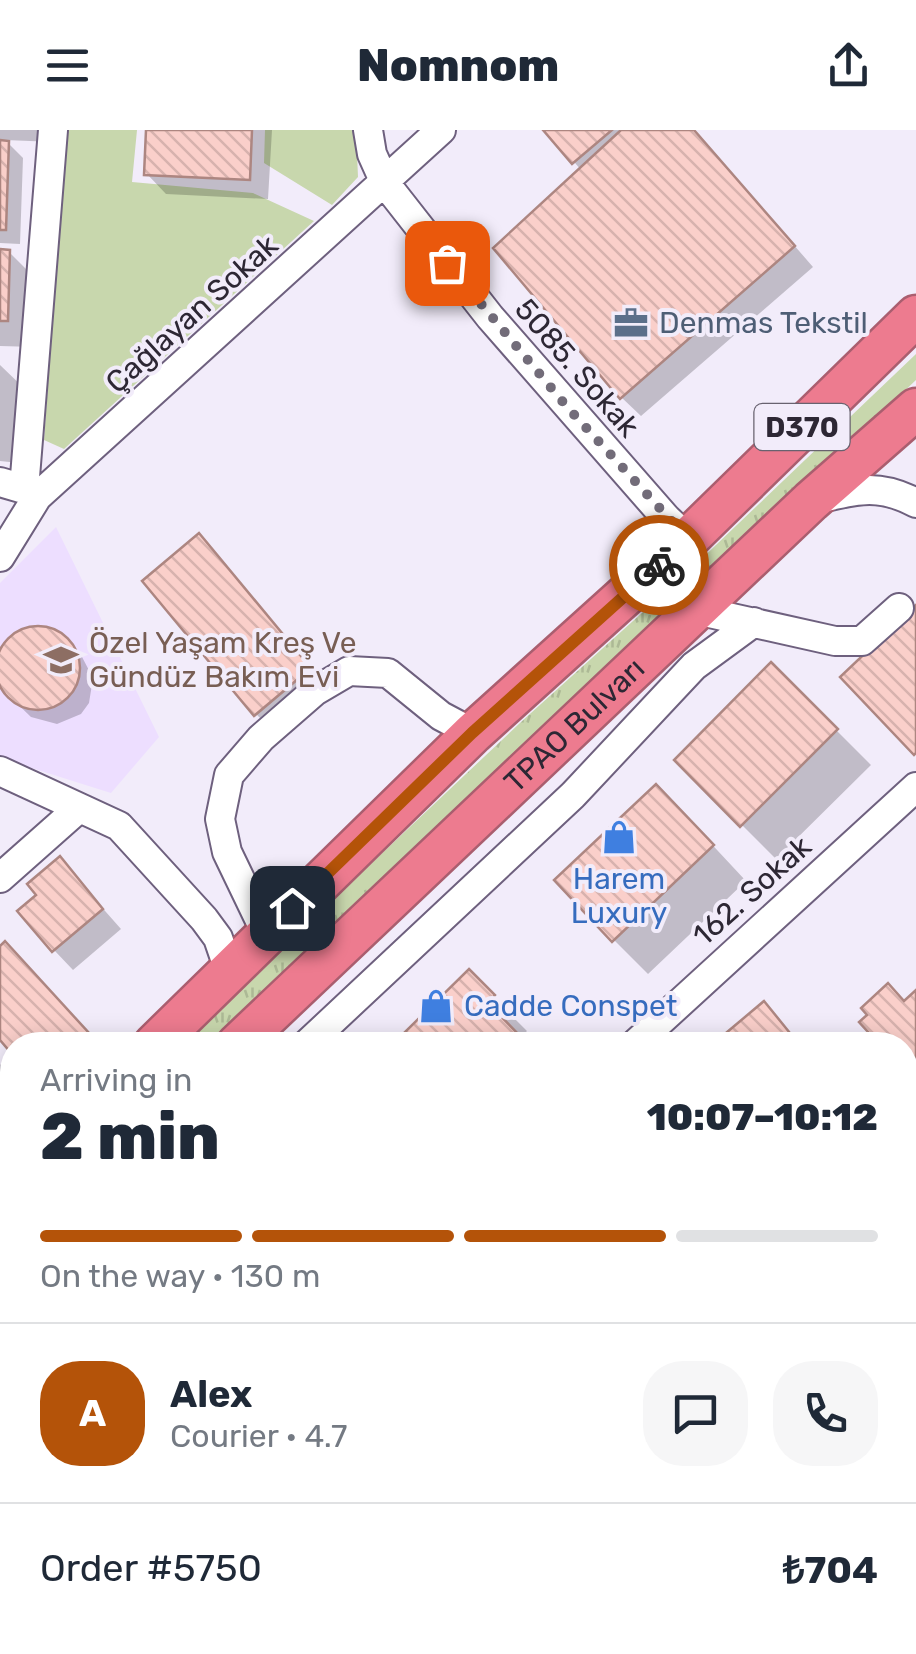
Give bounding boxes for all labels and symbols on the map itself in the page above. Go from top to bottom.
pin [405,221,490,306]
street label: Çağlayan Sokak [99,227,286,401]
street label: 5085. Sokak [507,291,647,445]
office icon: Denmas Tekstil [612,304,650,342]
place label: Denmas Tekstil [659,305,868,341]
road number: D370 [754,404,850,450]
courier [609,515,709,615]
place label: Özel Yaşam Kreş Ve Gündüz Bakım Evi [89,625,357,695]
school or university icon: Özel Yaşam Kreş Ve Gündüz Bakım Evi [42,641,80,679]
street label: TPAO Bulvarı [497,650,652,800]
shop icon: Harem Luxury [600,818,638,856]
street label: 162. Sokak [686,828,819,953]
place label: Harem Luxury [571,861,667,931]
pin [250,866,335,951]
shop icon: Cadde Conspet [417,987,455,1025]
place label: Cadde Conspet [464,988,678,1024]

